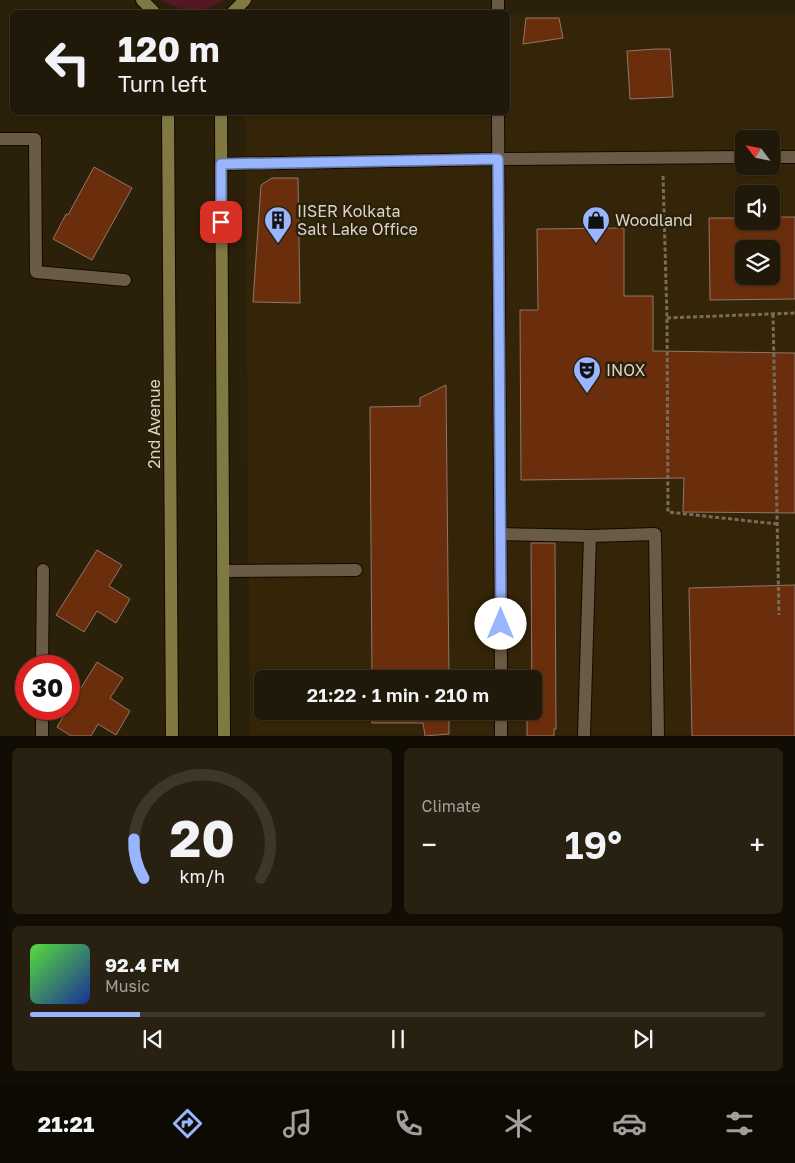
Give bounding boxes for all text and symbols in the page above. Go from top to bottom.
text: 120 m [118,28,220,70]
icon: left [35,30,100,95]
text: Turn left [118,70,207,97]
north arrow [735,130,780,175]
map controls [735,130,780,285]
button: sound [735,185,780,230]
pin [200,201,242,243]
place label: IISER Kolkata Salt Lake Office [297,201,418,239]
building icon: IISER Kolkata Salt Lake Office [263,205,293,244]
shop icon: Woodland [581,205,611,244]
icon: arrive [207,208,235,236]
place label: Woodland [615,210,693,230]
button: layers [735,240,780,285]
theatre icon: INOX [572,355,602,394]
place label: INOX [606,360,646,380]
street label: 2nd Avenue [144,379,164,469]
position arrow [474,597,526,649]
speed limit sign: 30 [15,655,80,720]
text: 21:22 · 1 min · 210 m [307,683,489,706]
text: Climate [422,796,481,816]
text: 20 [169,806,235,868]
text: 19° [564,822,622,867]
text: − [422,828,437,861]
text: + [750,828,765,861]
text: km/h [179,865,224,887]
text: 92.4 FM [105,953,180,976]
text: Music [105,976,150,996]
icon: previous [139,1025,167,1053]
icon: pause [384,1025,412,1053]
icon: next [629,1025,657,1053]
icon: directions [170,1106,205,1141]
icon: music [280,1106,315,1141]
icon: phone [391,1106,426,1141]
icon: climate [501,1106,536,1141]
icon: car [612,1106,647,1141]
icon: filters [722,1106,757,1141]
text: 21:21 [38,1110,94,1137]

